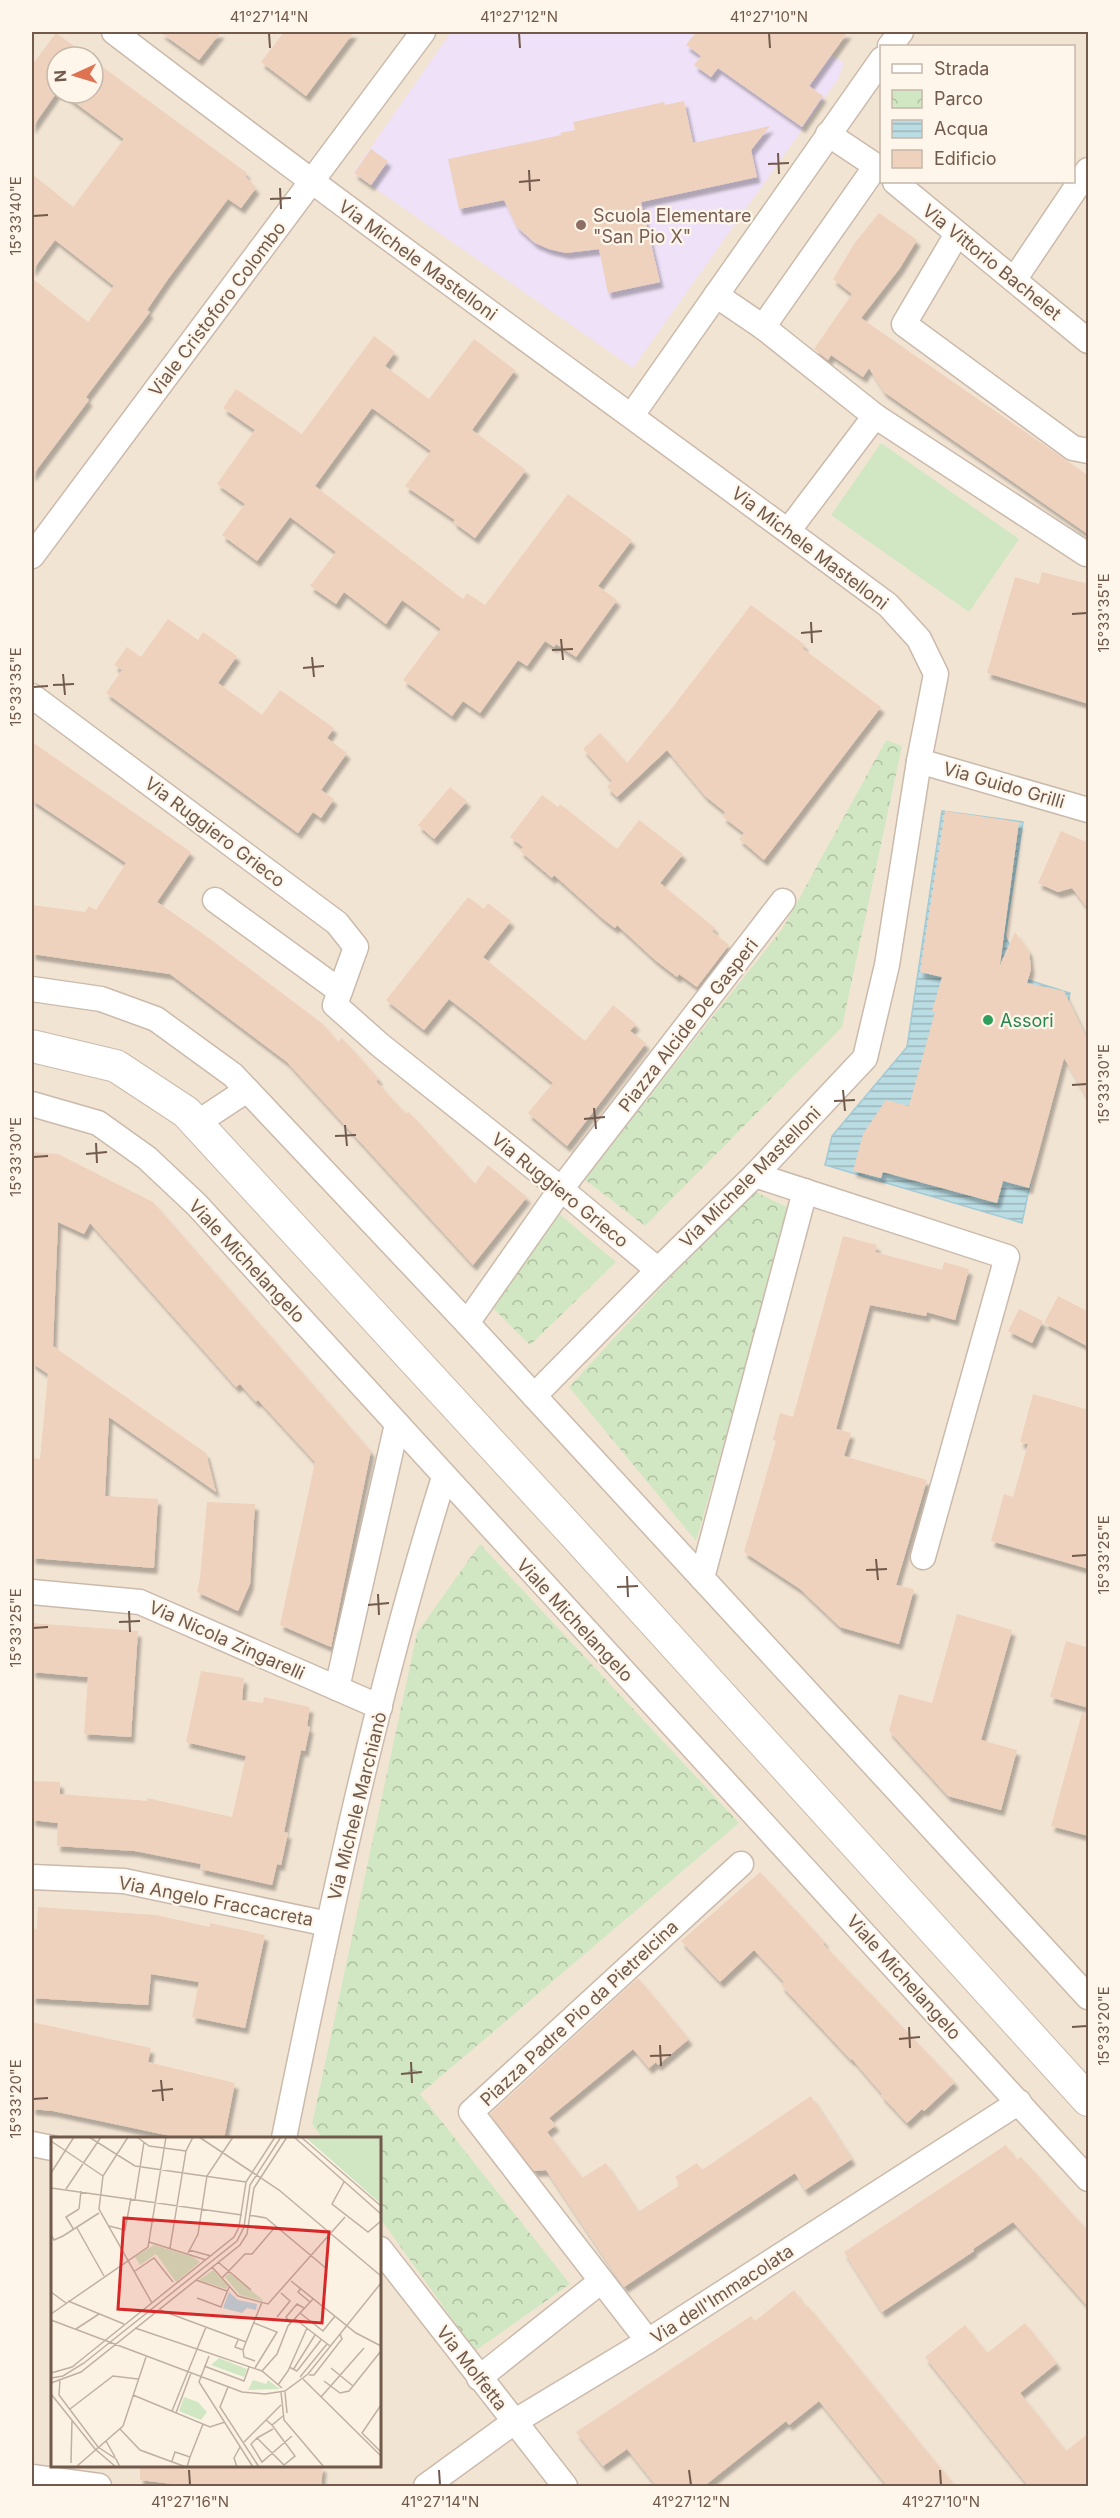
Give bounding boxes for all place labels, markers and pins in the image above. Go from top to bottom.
place label: Scuola Elementare "San Pio X" [593,205,751,247]
marker: Scuola Elementare "San Pio X" [574,218,588,232]
place label: Assori [1000,1010,1054,1031]
marker: Assori [981,1013,995,1027]

